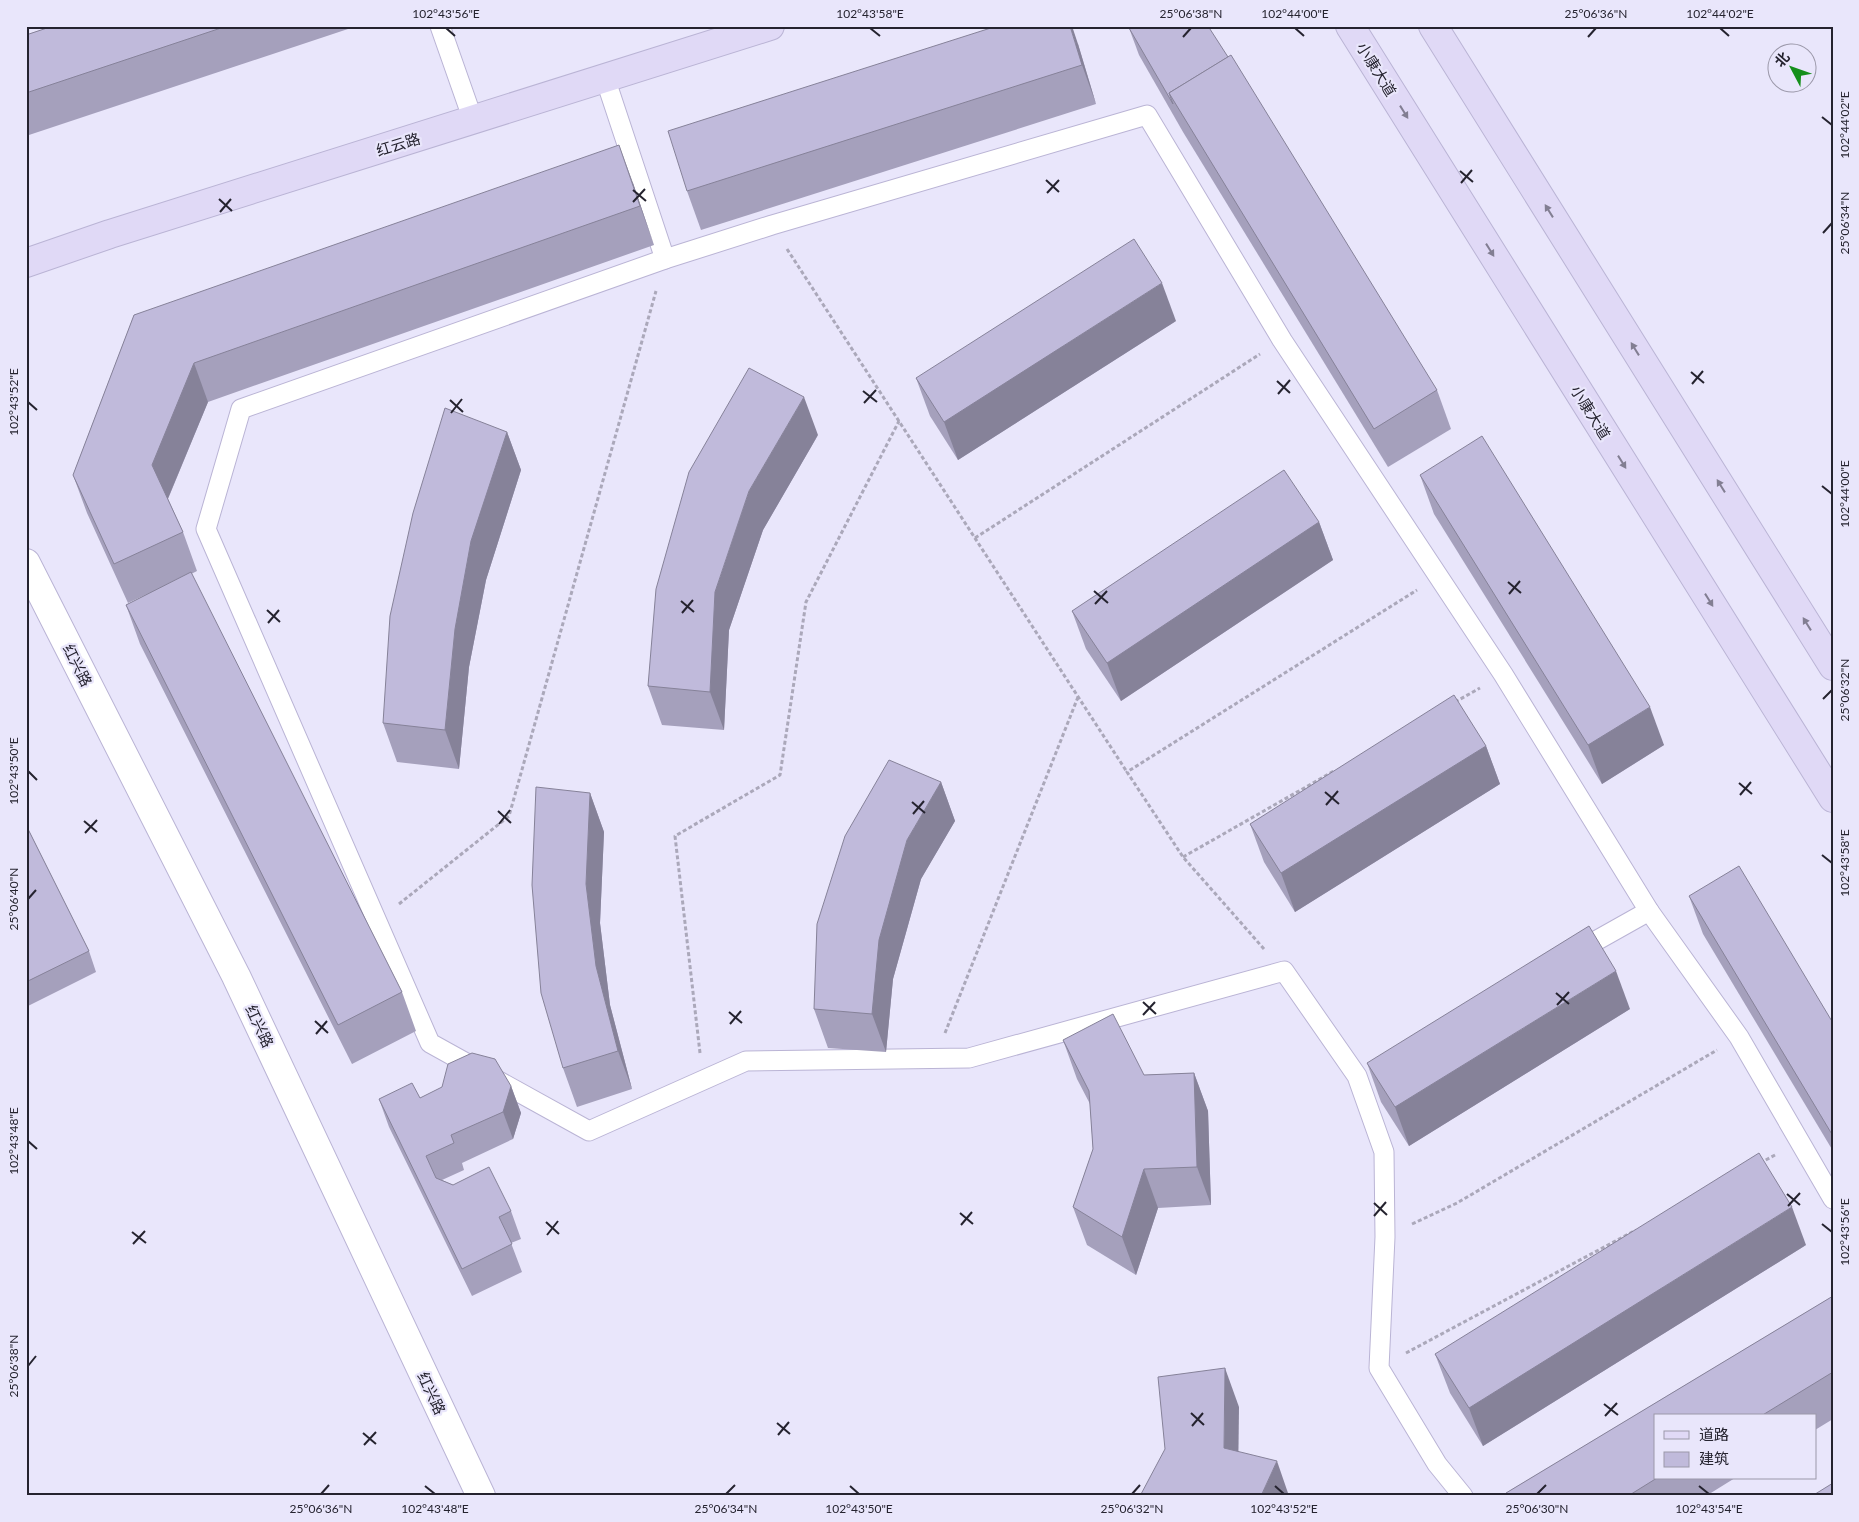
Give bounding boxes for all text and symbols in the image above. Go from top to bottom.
text: 102°43'56"E [412,6,480,21]
text: 102°43'58"E [836,6,904,21]
text: 25°06'38"N [1160,6,1222,21]
text: 102°44'00"E [1261,6,1329,21]
text: 25°06'36"N [1565,6,1627,21]
text: 102°44'02"E [1686,6,1754,21]
street label: 小康大道 [1353,39,1401,99]
north arrow [1766,42,1816,92]
text: 北 [1771,48,1793,70]
text: 102°44'02"E [1837,91,1852,159]
one-way arrow [1399,106,1408,119]
street label: 红云路 [374,129,422,159]
text: 25°06'34"N [1837,192,1852,254]
one-way arrow [1544,204,1553,217]
one-way arrow [1485,243,1495,256]
one-way arrow [1630,342,1639,355]
text: 102°43'52"E [6,368,21,436]
street label: 小康大道 [1567,382,1615,442]
one-way arrow [1618,455,1627,468]
text: 102°44'00"E [1837,460,1852,528]
one-way arrow [1716,480,1725,493]
one-way arrow [1704,593,1713,606]
one-way arrow [1802,618,1812,631]
street label: 红兴路 [60,641,96,689]
text: 25°06'32"N [1837,659,1852,721]
text: 102°43'50"E [6,737,21,805]
text: 102°43'58"E [1837,829,1852,897]
text: 25°06'40"N [6,868,21,930]
street label: 红兴路 [242,1002,278,1050]
text: 102°43'48"E [6,1107,21,1175]
text: 102°43'56"E [1837,1198,1852,1266]
text: 25°06'38"N [6,1335,21,1397]
street label: 红兴路 [414,1369,450,1417]
legend [1654,1414,1816,1480]
text: 道路 [1699,1425,1729,1443]
text: 建筑 [1699,1449,1729,1467]
text: 25°06'36"N [290,1501,352,1516]
text: 102°43'48"E [401,1501,469,1516]
text: 25°06'34"N [695,1501,757,1516]
text: 102°43'50"E [825,1501,893,1516]
text: 25°06'32"N [1101,1501,1163,1516]
text: 102°43'52"E [1250,1501,1318,1516]
text: 25°06'30"N [1506,1501,1568,1516]
text: 102°43'54"E [1675,1501,1743,1516]

